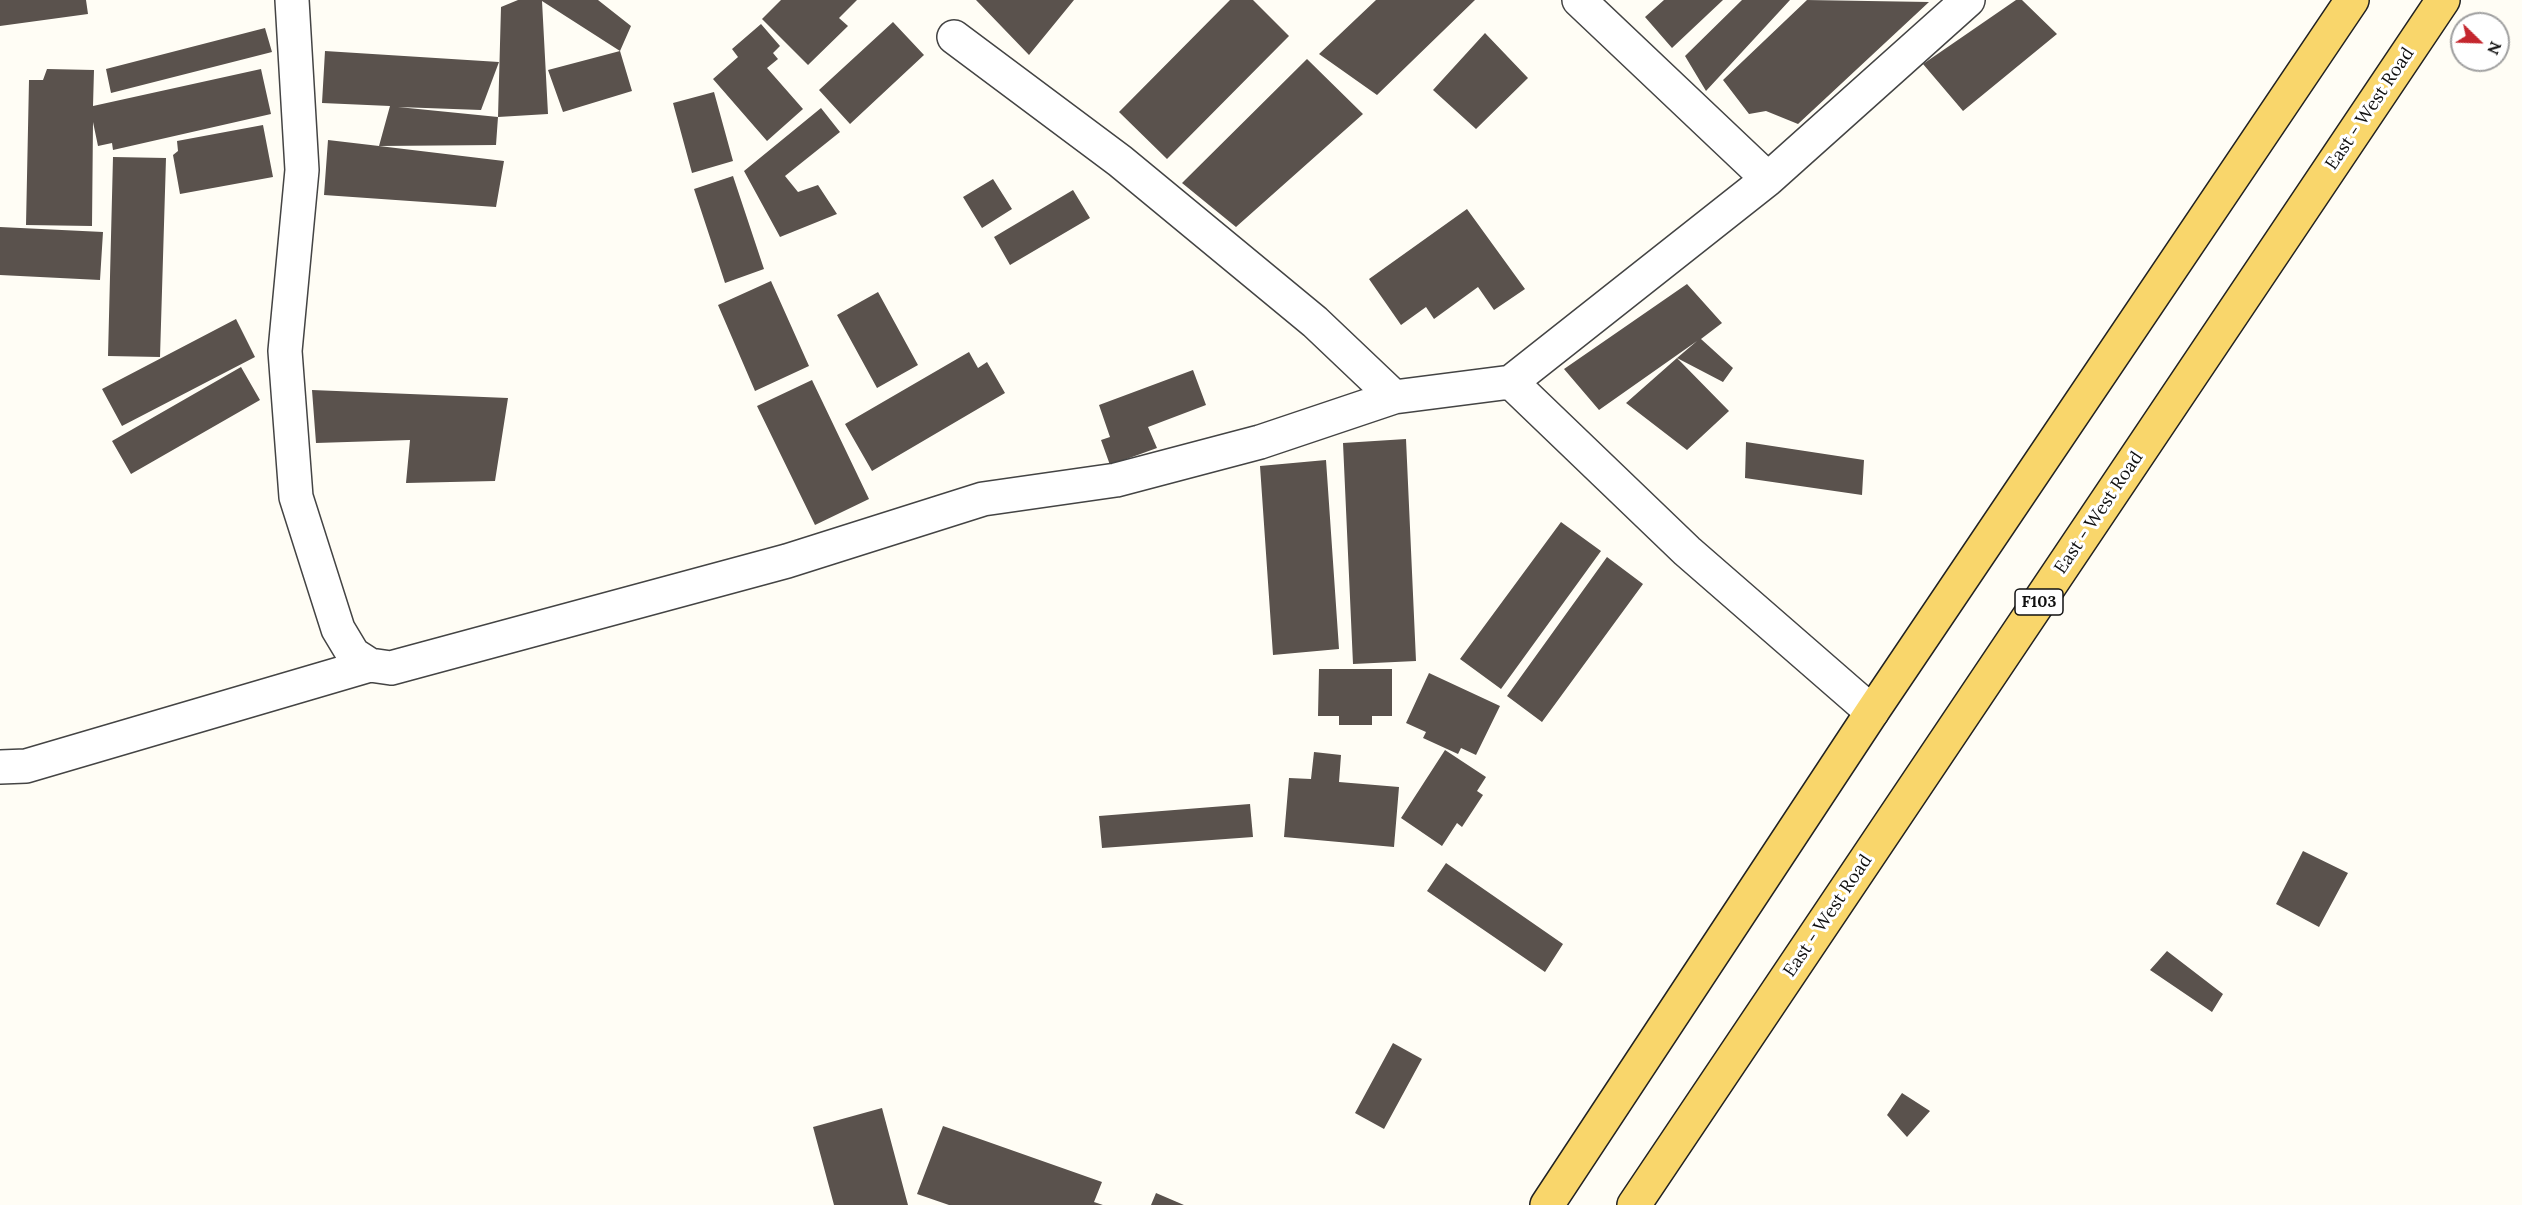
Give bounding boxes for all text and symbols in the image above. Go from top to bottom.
north arrow [2450,12,2510,72]
text: N [2483,39,2506,58]
street label: East - West Road [2321,44,2419,174]
street label: East - West Road [2050,448,2148,578]
road number: F103 [2015,589,2063,615]
street label: East - West Road [1779,851,1877,981]

